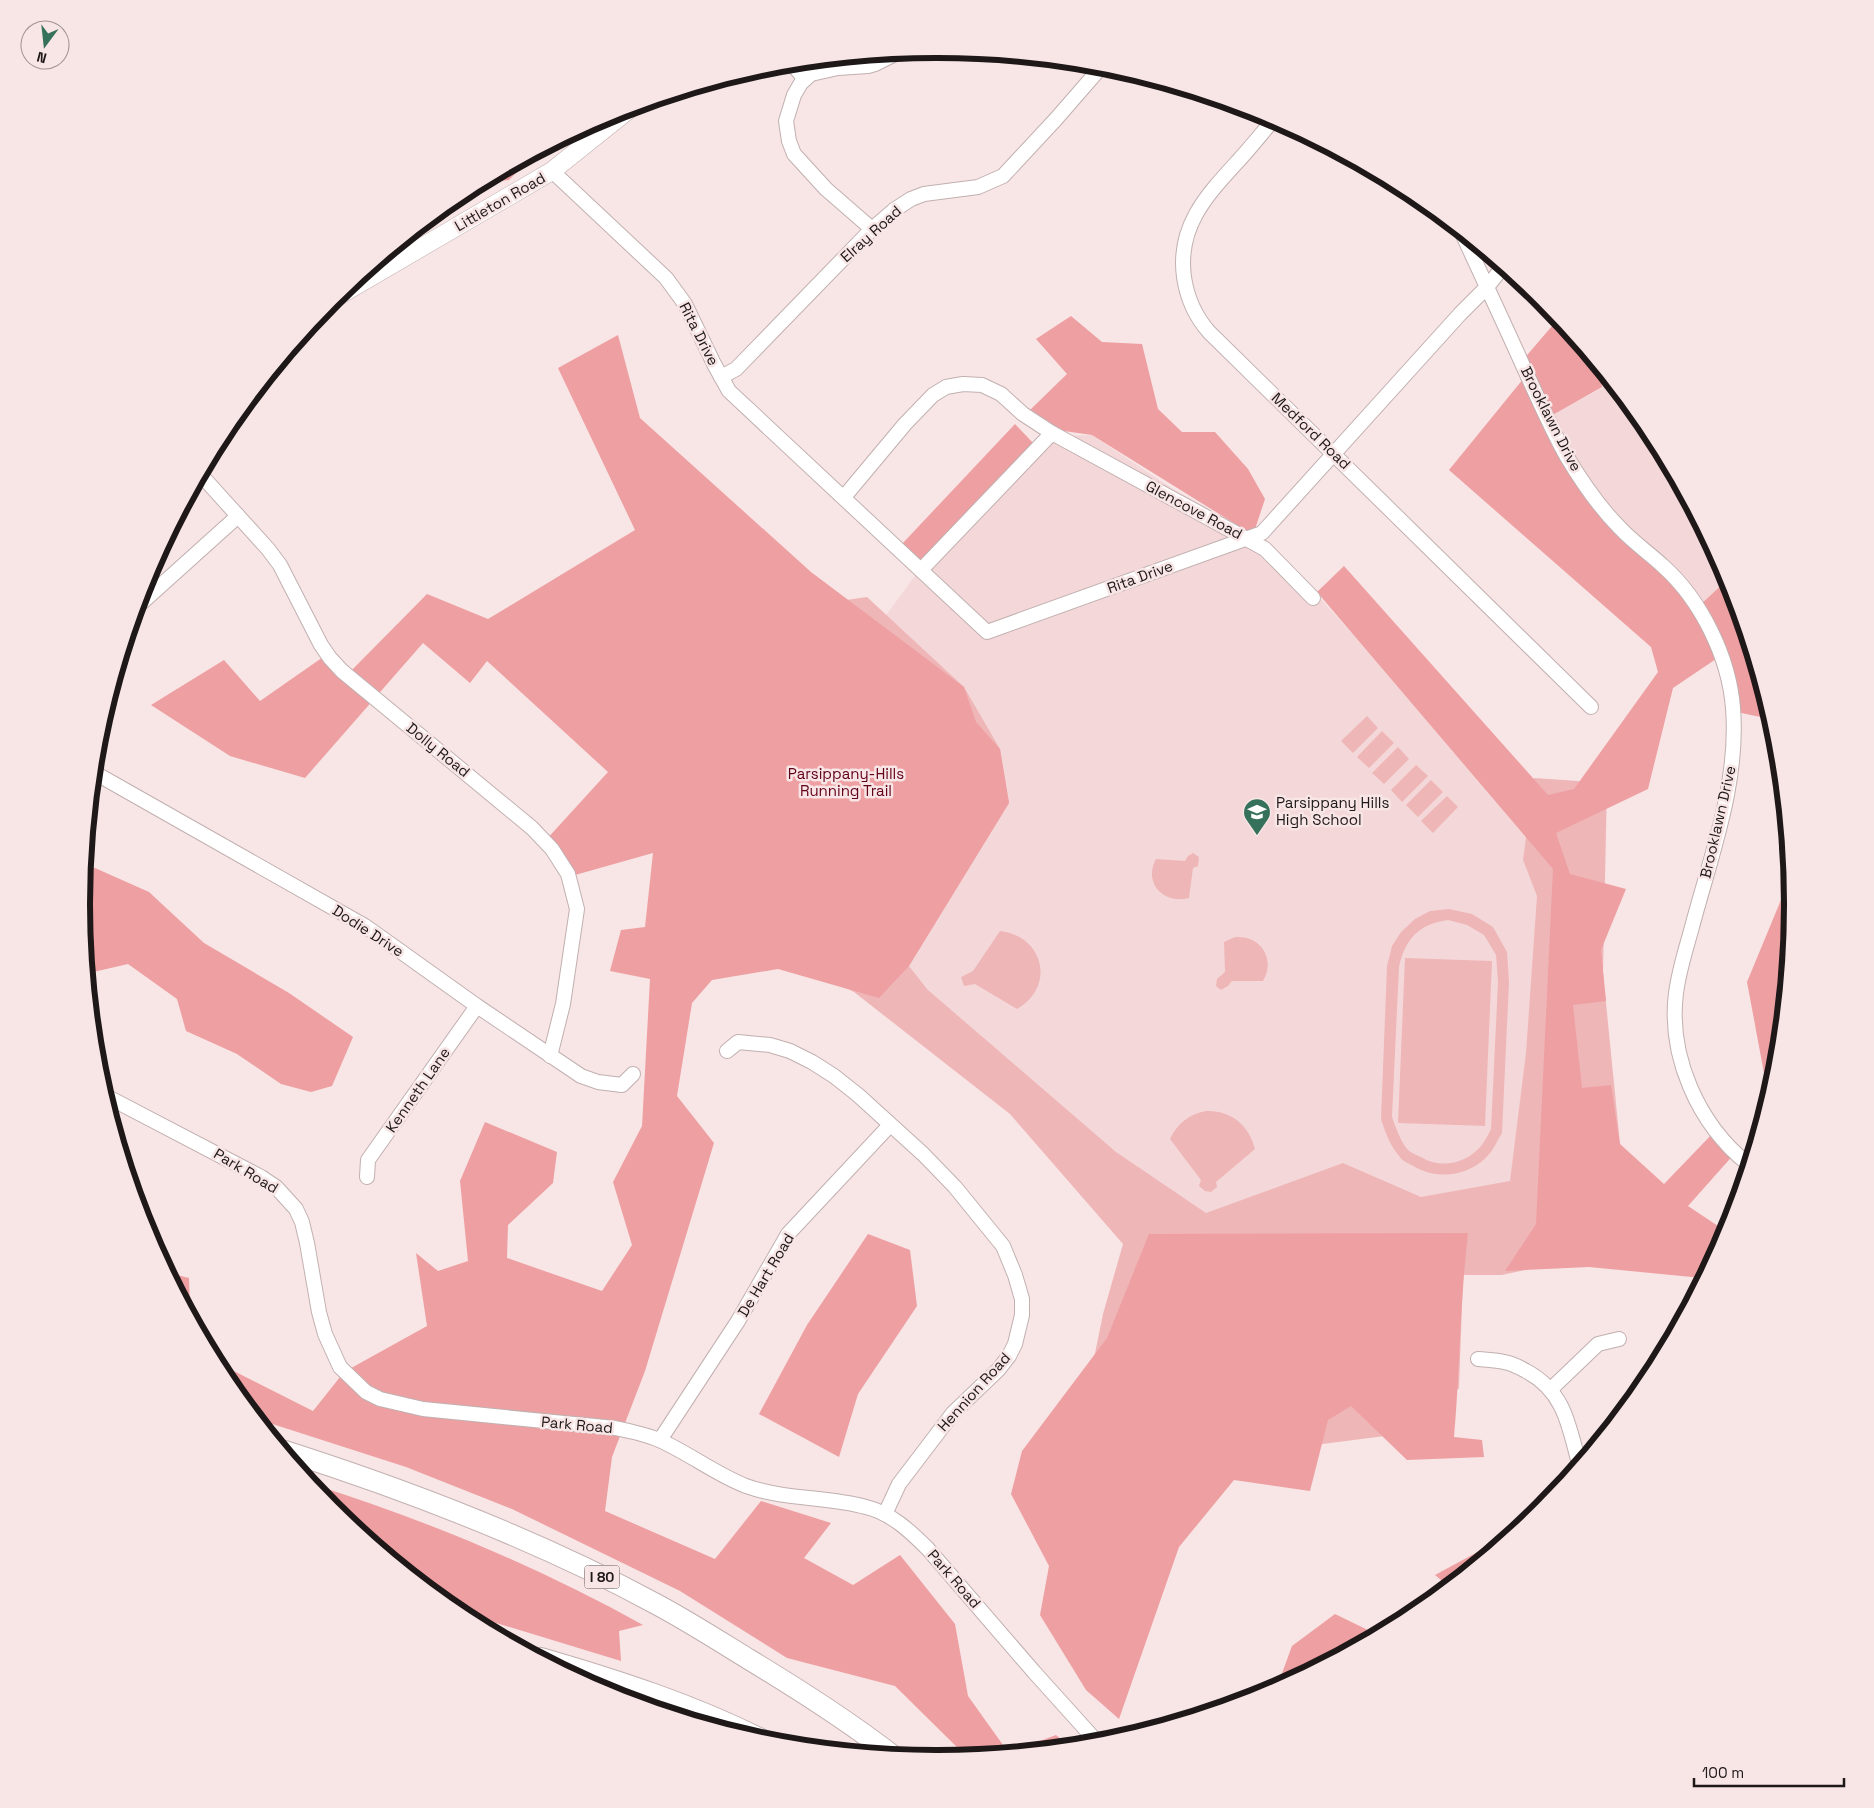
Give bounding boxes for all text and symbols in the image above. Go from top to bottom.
north arrow [20,20,70,70]
text: N [35,48,49,67]
street label: Littleton Road [451,168,549,235]
street label: Elray Road [836,201,905,266]
street label: Rita Drive [675,299,723,369]
street label: Brooklawn Drive [1517,363,1586,474]
street label: Medford Road [1268,388,1355,473]
street label: Glencove Road [1143,476,1246,543]
street label: Rita Drive [1104,556,1175,597]
street label: Dolly Road [403,718,474,781]
park label: Parsippany-Hills Running Trail [788,764,904,800]
street label: Brooklawn Drive [1695,764,1740,880]
place label: Parsippany Hills High School [1276,793,1389,829]
school or university icon: Parsippany Hills High School [1242,797,1272,836]
street label: Dodie Drive [329,900,408,961]
street label: Kenneth Lane [381,1043,454,1136]
street label: Park Road [211,1144,282,1197]
street label: De Hart Road [733,1229,798,1320]
street label: Hennion Road [933,1348,1014,1435]
street label: Park Road [540,1412,614,1437]
street label: Park Road [924,1545,985,1612]
road number: I 80 [584,1565,620,1588]
scale bar [1694,1756,1844,1788]
text: 100 m [1702,1763,1744,1782]

